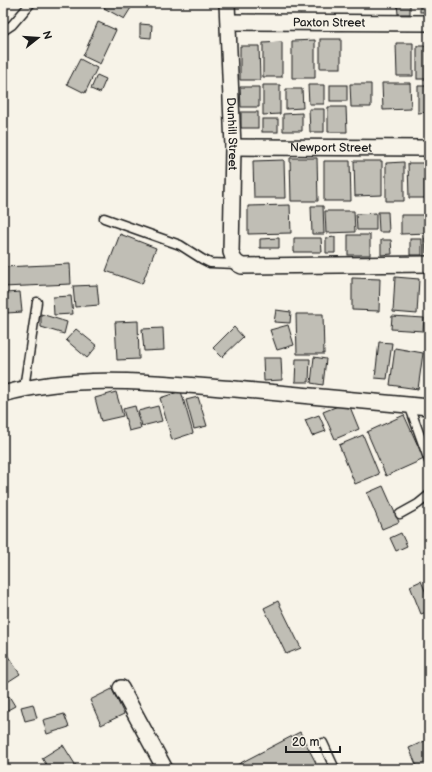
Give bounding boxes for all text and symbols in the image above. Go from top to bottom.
street label: Paxton Street [293,15,366,31]
north arrow [18,18,58,58]
text: N [40,29,55,41]
street label: Dunhill Street [223,97,240,171]
street label: Newport Street [290,140,372,156]
scale bar [286,728,340,754]
text: 20 m [292,735,319,750]

